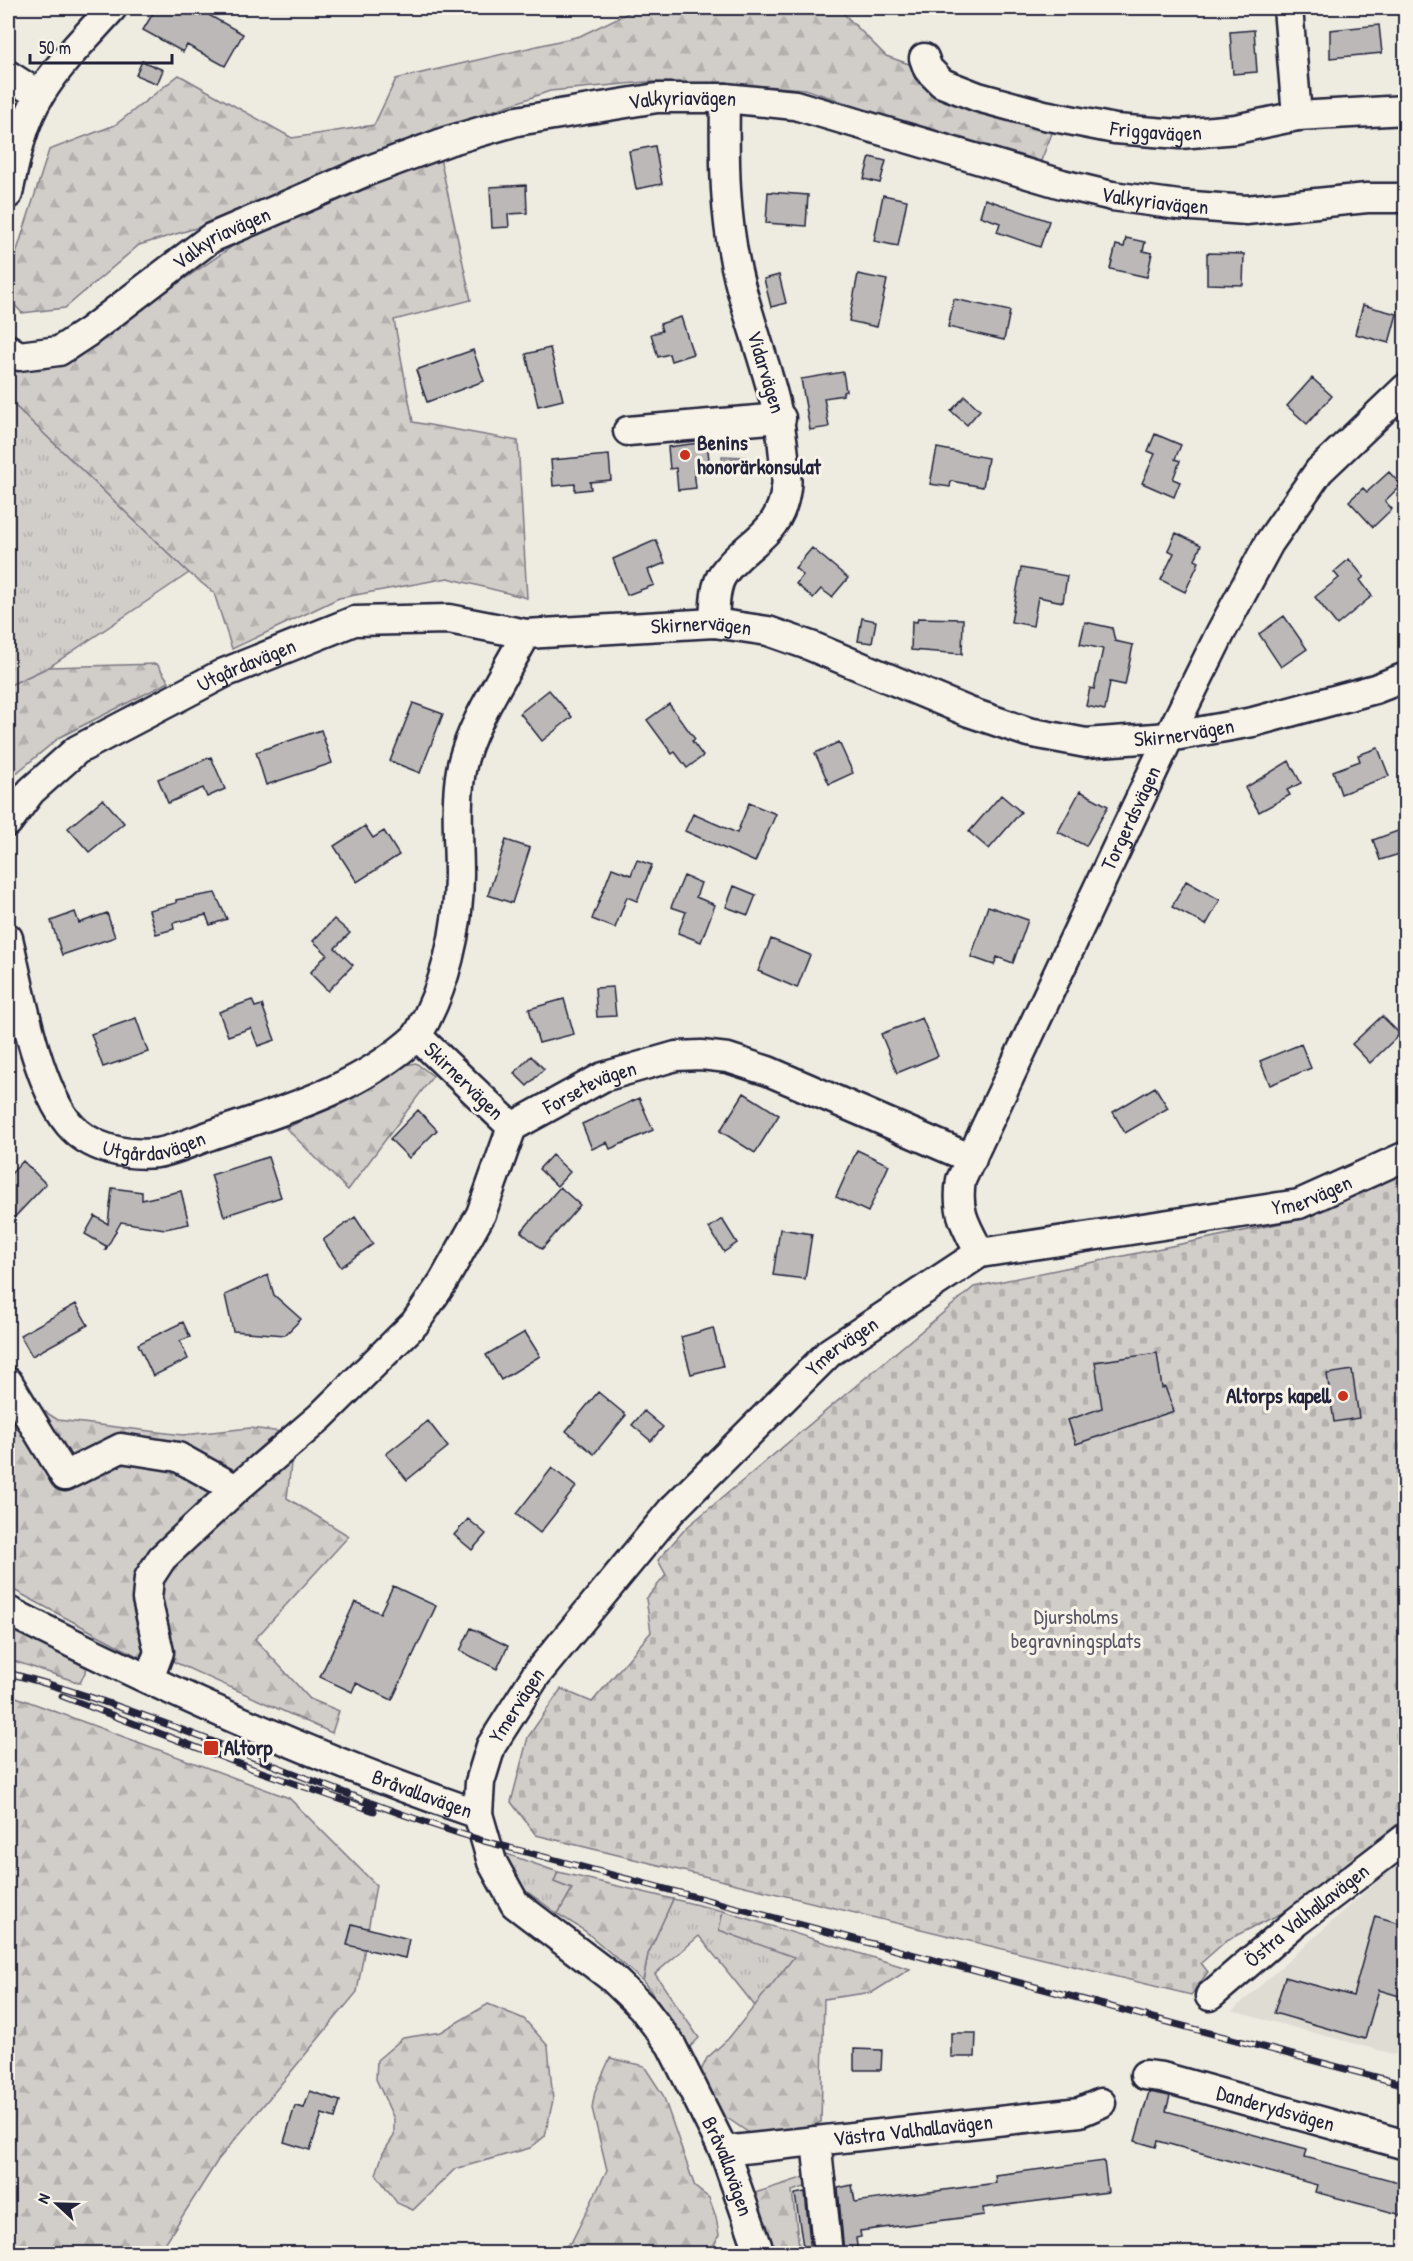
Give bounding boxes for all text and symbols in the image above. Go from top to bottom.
scale bar [30,27,172,65]
text: 50 m [39,35,71,60]
street label: Valkyriavägen [626,83,738,116]
street label: Friggavägen [1107,113,1203,148]
street label: Valkyriavägen [1098,179,1210,221]
street label: Valkyriavägen [166,199,275,276]
street label: Vidarvägen [740,327,793,417]
place label: Benins honorärkonsulat [697,428,822,481]
marker: Benins honorärkonsulat [678,448,692,462]
street label: Skirnervägen [650,608,754,642]
street label: Utgårdavägen [192,631,300,699]
street label: Skirnervägen [1133,711,1236,753]
street label: Torgerdsvägen [1093,761,1167,875]
street label: Skirnervägen [418,1035,511,1126]
street label: Forsetevägen [537,1053,640,1122]
street label: Utgårdavägen [99,1123,209,1168]
street label: Ymervägen [1270,1167,1356,1222]
street label: Ymervägen [799,1309,884,1382]
place label: Altorps kapell [1226,1381,1332,1411]
marker: Altorps kapell [1336,1389,1350,1403]
park label: Djursholms begravningsplats [1011,1602,1141,1655]
street label: Ymervägen [482,1661,551,1748]
place label: Altorp [224,1733,274,1763]
marker: Altorp [202,1739,220,1757]
street label: Bråvallavägen [368,1762,476,1825]
street label: Östra Valhallavägen [1238,1856,1375,1974]
street label: Danderydsvägen [1213,2078,1338,2138]
street label: Västra Valhallavägen [832,2107,994,2153]
street label: Bråvallavägen [695,2111,761,2220]
north arrow [27,2174,87,2234]
text: N [31,2190,55,2206]

